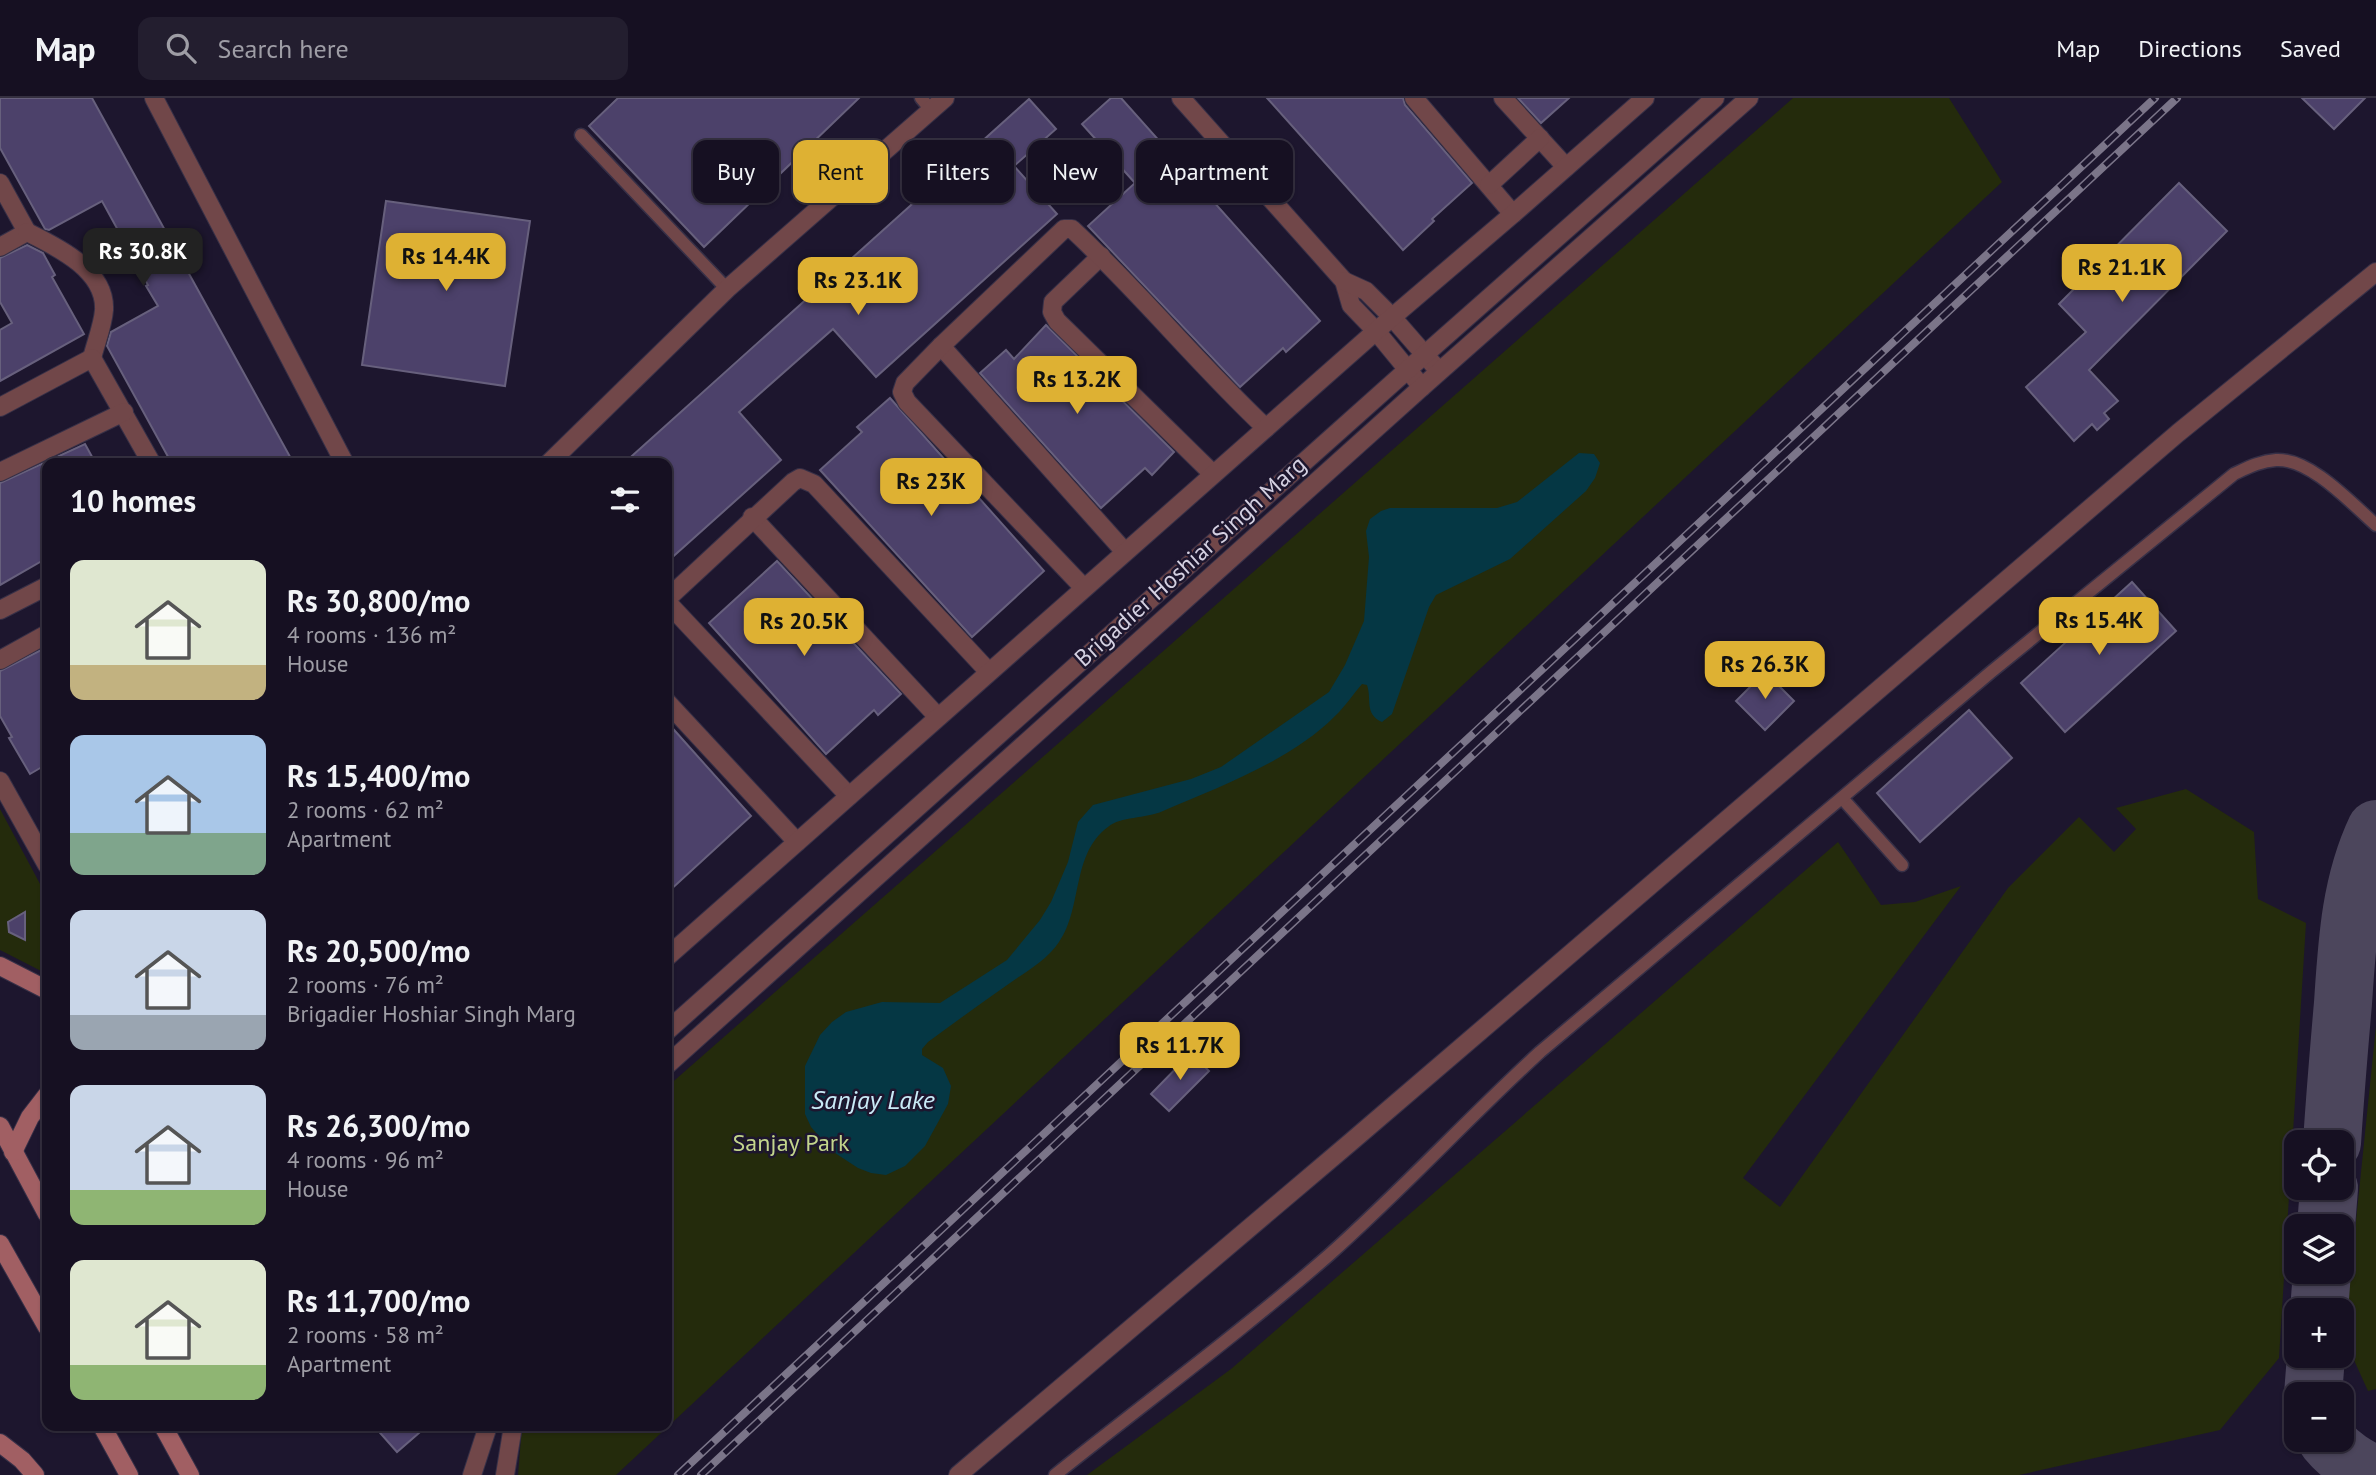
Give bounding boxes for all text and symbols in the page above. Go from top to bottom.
search box [138,17,628,80]
text: Map [35,27,96,70]
icon: search [162,29,200,67]
text: Search here [218,32,349,65]
text: Map [2056,33,2100,64]
text: Directions [2138,33,2242,64]
text: Saved [2280,33,2341,64]
chip: Buy [693,140,779,203]
chip: Rent [793,140,888,203]
chip: Filters [902,140,1014,203]
chip: New [1028,140,1122,203]
chip: Apartment [1136,140,1293,203]
pin: Rs 30.8K [71,228,215,288]
pin: Rs 14.4K [374,234,518,293]
text: Rs 30.8K [99,236,187,265]
text: Rs 14.4K [402,241,490,270]
pin: Rs 21.1K [2050,244,2194,304]
text: Rs 21.1K [2078,252,2166,281]
pin: Rs 23.1K [786,258,930,317]
text: Rs 23.1K [814,265,902,294]
pin: Rs 13.2K [1005,356,1149,416]
text: Rs 13.2K [1033,364,1121,393]
street label: Brigadier Hoshiar Singh Marg [1068,449,1312,673]
pin: Rs 23K [874,458,988,518]
text: Rs 23K [896,466,966,495]
text: 10 homes [70,481,196,520]
icon: filters [606,481,644,519]
text: Rs 30,800/mo [287,581,470,620]
icon: home [126,588,210,672]
pin: Rs 20.5K [732,598,876,658]
pin: Rs 15.4K [2027,598,2171,657]
text: Rs 15.4K [2055,605,2143,634]
text: Rs 20.5K [760,606,848,635]
text: 4 rooms · 136 m² [287,620,456,649]
pin: Rs 26.3K [1693,642,1837,701]
text: House [287,649,349,678]
text: Rs 26.3K [1721,649,1809,678]
text: Rs 15,400/mo [287,756,470,795]
icon: home [126,763,210,847]
text: 2 rooms · 62 m² [287,795,444,824]
text: Apartment [287,824,391,853]
text: Rs 20,500/mo [287,931,470,970]
icon: home [126,938,210,1022]
text: 2 rooms · 76 m² [287,970,444,999]
text: Brigadier Hoshiar Singh Marg [287,999,576,1028]
pin: Rs 11.7K [1108,1023,1252,1082]
text: Rs 11.7K [1136,1030,1224,1059]
water label: Sanjay Lake [811,1083,935,1116]
text: Rs 26,300/mo [287,1106,470,1145]
icon: home [126,1113,210,1197]
park label: Sanjay Park [733,1127,850,1158]
map controls [2284,1130,2354,1452]
button: locate [2284,1130,2354,1200]
text: 4 rooms · 96 m² [287,1145,444,1174]
text: House [287,1174,349,1203]
button: layers [2284,1214,2354,1284]
text: Rs 11,700/mo [287,1281,470,1320]
icon: home [126,1288,210,1372]
button: + [2284,1298,2354,1368]
text: 2 rooms · 58 m² [287,1320,444,1349]
text: Apartment [287,1349,391,1378]
button: − [2284,1382,2354,1452]

